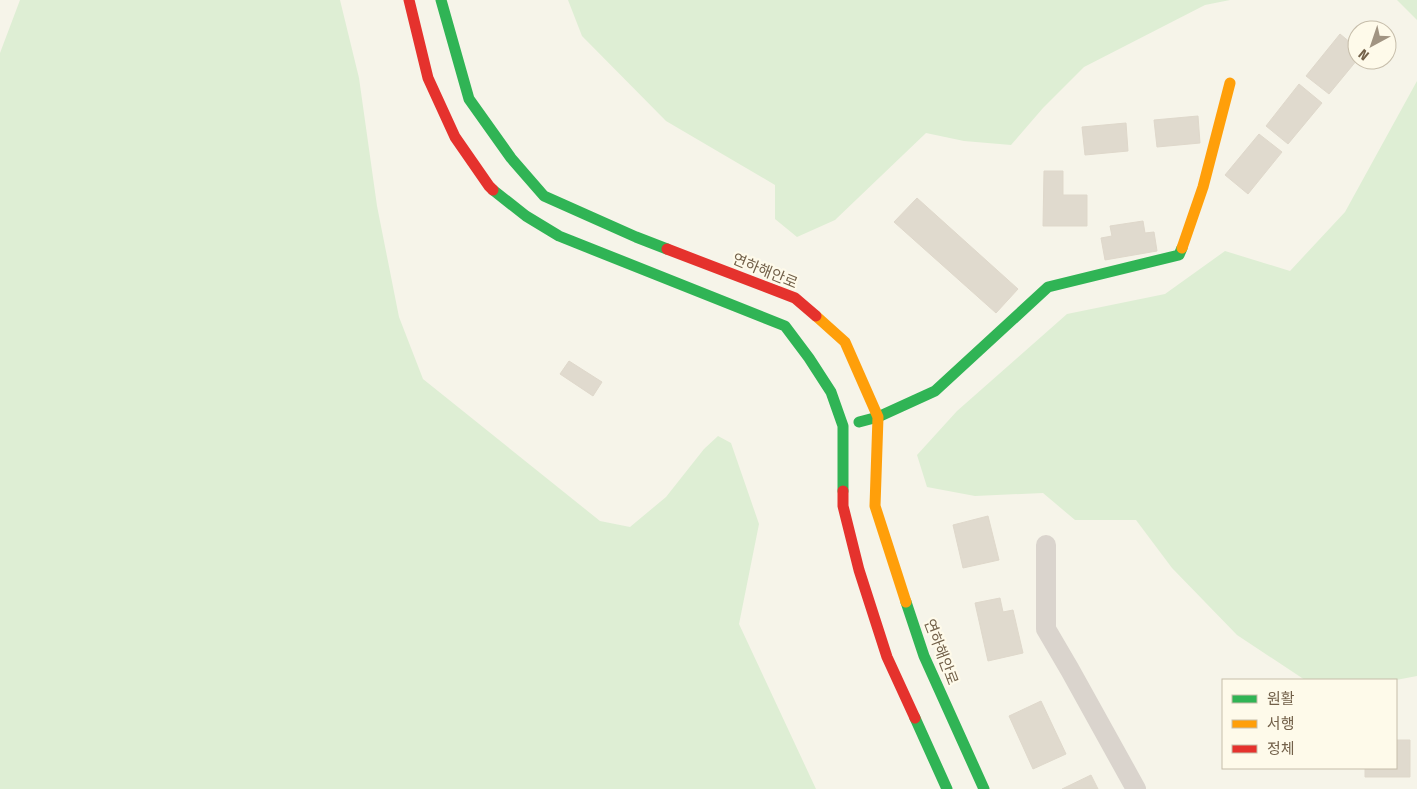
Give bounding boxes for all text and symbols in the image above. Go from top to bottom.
north arrow [1347,20,1397,70]
text: N [1355,45,1373,64]
street label: 연하해안로 [730,250,800,292]
street label: 연하해안로 [920,617,962,687]
legend [1222,679,1397,769]
text: 원활 [1267,690,1295,708]
text: 서행 [1267,715,1295,733]
text: 정체 [1267,740,1295,758]

